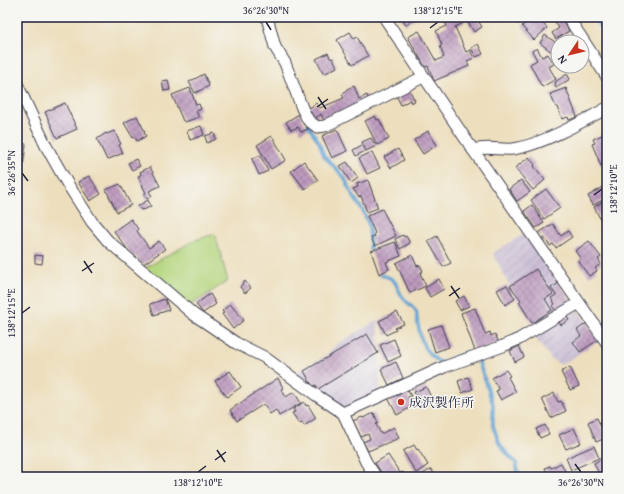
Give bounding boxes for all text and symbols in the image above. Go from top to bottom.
text: 36°26'30"N [243,3,289,18]
text: 138°12'15"E [413,3,463,18]
north arrow [550,34,590,74]
text: N [553,52,570,67]
text: 36°26'35"N [4,150,19,196]
text: 138°12'10"E [606,164,621,214]
text: 138°12'15"E [4,288,19,338]
place label: 成沢製作所 [409,393,474,412]
marker: 成沢製作所 [396,397,406,407]
text: 138°12'10"E [173,475,223,490]
text: 36°26'30"N [558,475,604,490]

